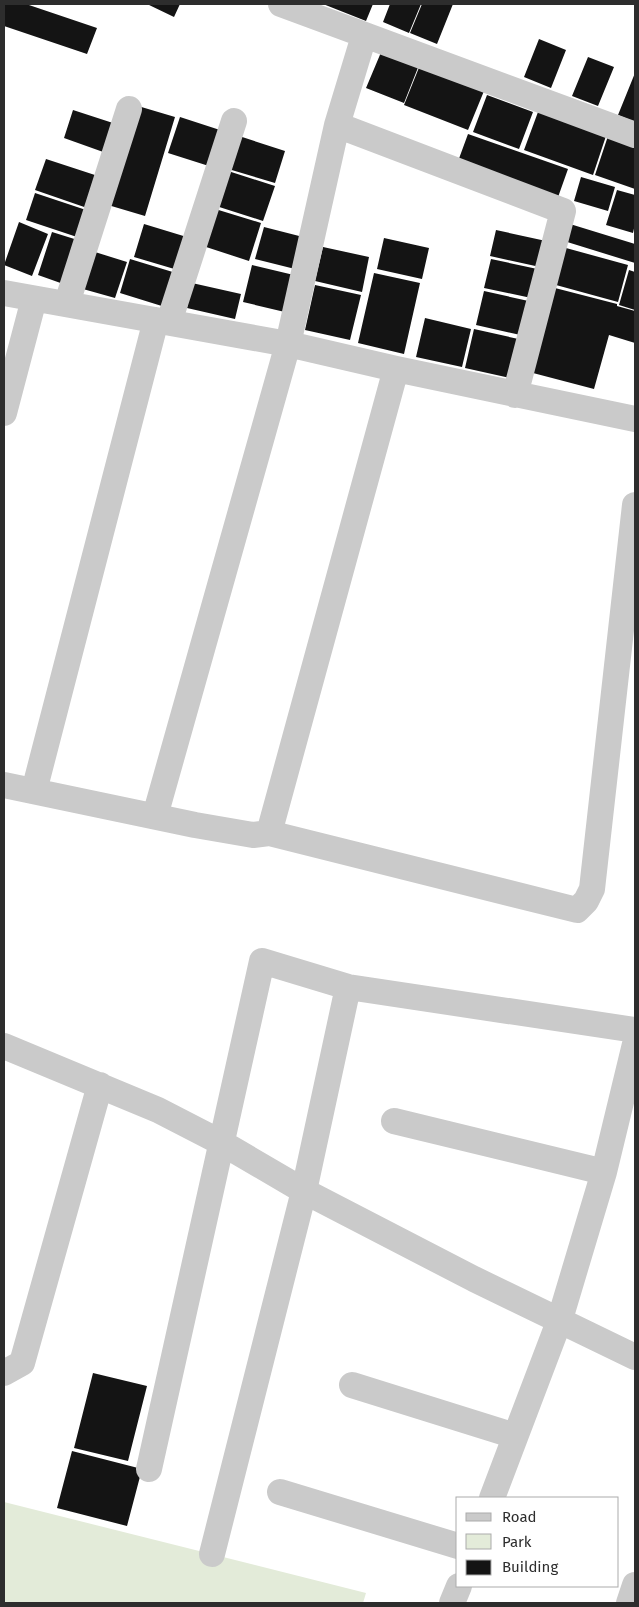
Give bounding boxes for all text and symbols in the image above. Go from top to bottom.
legend [456,1497,619,1587]
text: Road [502,1508,537,1526]
text: Park [502,1533,532,1551]
text: Building [502,1558,558,1576]

